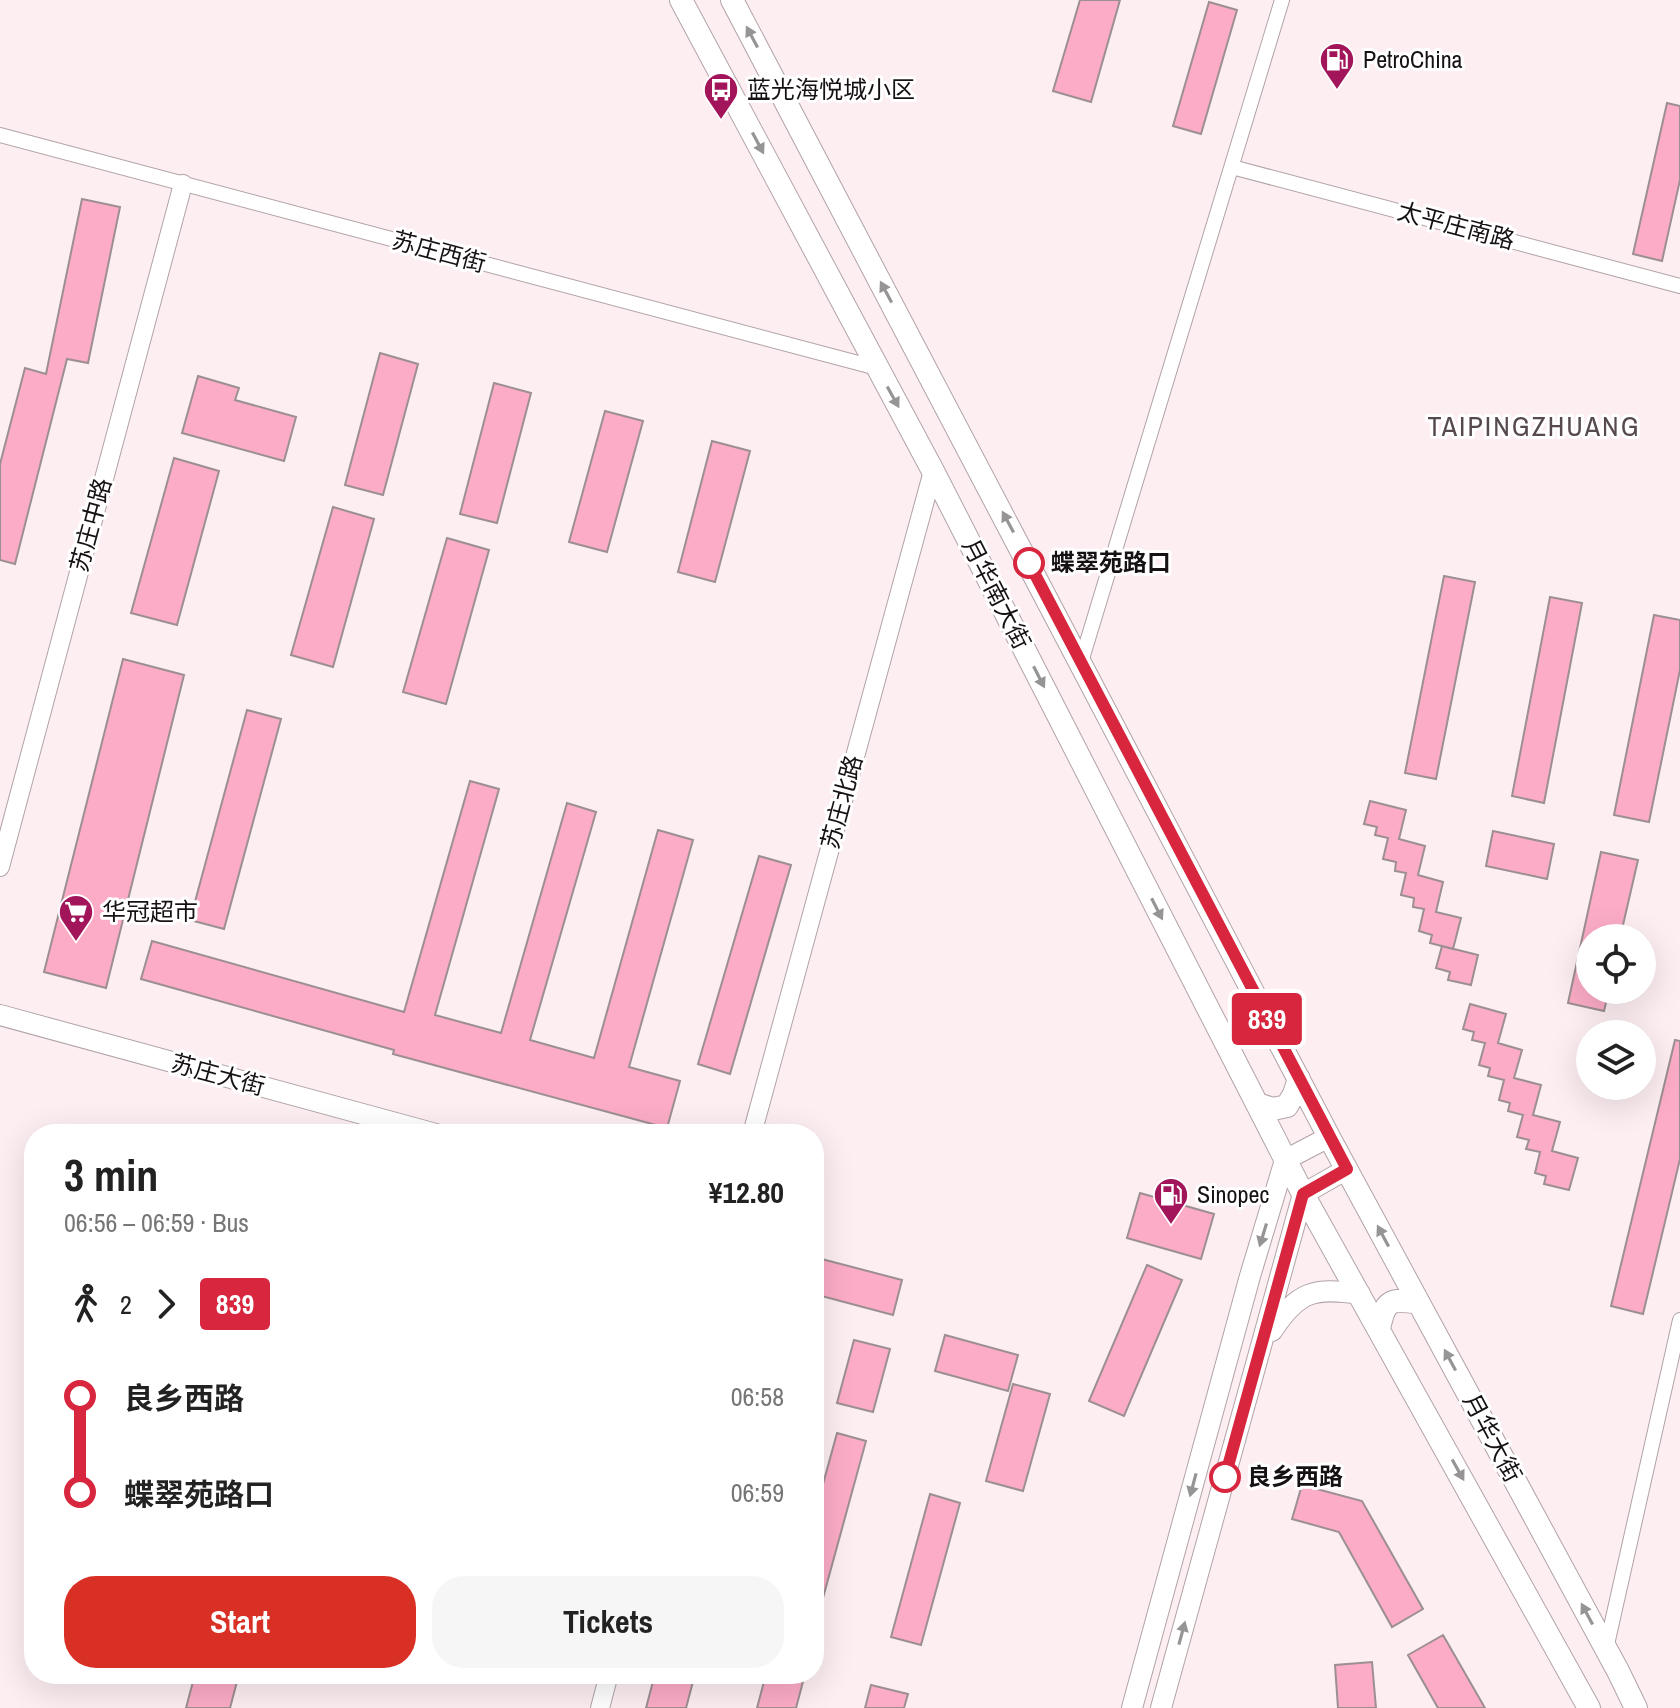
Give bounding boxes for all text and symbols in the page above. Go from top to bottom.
one-way arrow [745,26,758,49]
fuel station icon: PetroChina [1318,41,1356,91]
place label: PetroChina [1363,43,1463,75]
bus stop icon: 蓝光海悦城小区 [702,71,740,121]
place label: 蓝光海悦城小区 [747,73,915,105]
one-way arrow [751,131,765,154]
street label: 太平庄南路 [1394,194,1518,256]
street label: 苏庄西街 [389,223,490,279]
one-way arrow [880,281,894,303]
one-way arrow [886,386,900,408]
district label: TAIPINGZHUANG [1427,407,1641,445]
street label: 苏庄中路 [62,474,118,575]
one-way arrow [1001,511,1015,533]
street label: 月华南大街 [955,533,1038,654]
place label: 蝶翠苑路口 [1051,546,1171,578]
marker: 蝶翠苑路口 [1014,548,1044,578]
one-way arrow [1032,666,1045,689]
street label: 苏庄北路 [813,751,869,852]
supermarket icon: 华冠超市 [57,893,95,943]
place label: 华冠超市 [102,895,198,927]
one-way arrow [1150,897,1164,920]
map controls [1576,924,1656,1100]
button: locate [1576,924,1656,1004]
line badge: 839 [1221,993,1313,1045]
text: 839 [1248,1000,1286,1038]
button: layers [1576,1020,1656,1100]
street label: 苏庄大街 [168,1046,269,1102]
text: 3 min [64,1145,158,1205]
text: ¥12.80 [709,1172,784,1212]
fuel station icon: Sinopec [1152,1176,1190,1226]
place label: Sinopec [1197,1178,1269,1210]
text: 06:56 – 06:59 · Bus [64,1205,249,1240]
one-way arrow [1256,1223,1268,1247]
one-way arrow [1376,1225,1389,1248]
icon: walk [64,1282,108,1326]
icon: forward [144,1282,188,1326]
text: 839 [216,1285,254,1323]
text: 2 [120,1287,132,1322]
one-way arrow [1443,1349,1457,1372]
text: 良乡西路 [124,1378,244,1418]
text: 06:58 [731,1379,784,1414]
street label: 月华大街 [1456,1388,1530,1487]
one-way arrow [1451,1459,1465,1481]
place label: 良乡西路 [1247,1460,1343,1492]
marker: 良乡西路 [1210,1462,1240,1492]
one-way arrow [1186,1473,1198,1498]
text: 蝶翠苑路口 [124,1474,274,1514]
text: 06:59 [731,1475,784,1510]
button: Start [64,1576,416,1668]
button: Tickets [432,1576,784,1668]
one-way arrow [1581,1602,1594,1625]
one-way arrow [1176,1620,1189,1644]

